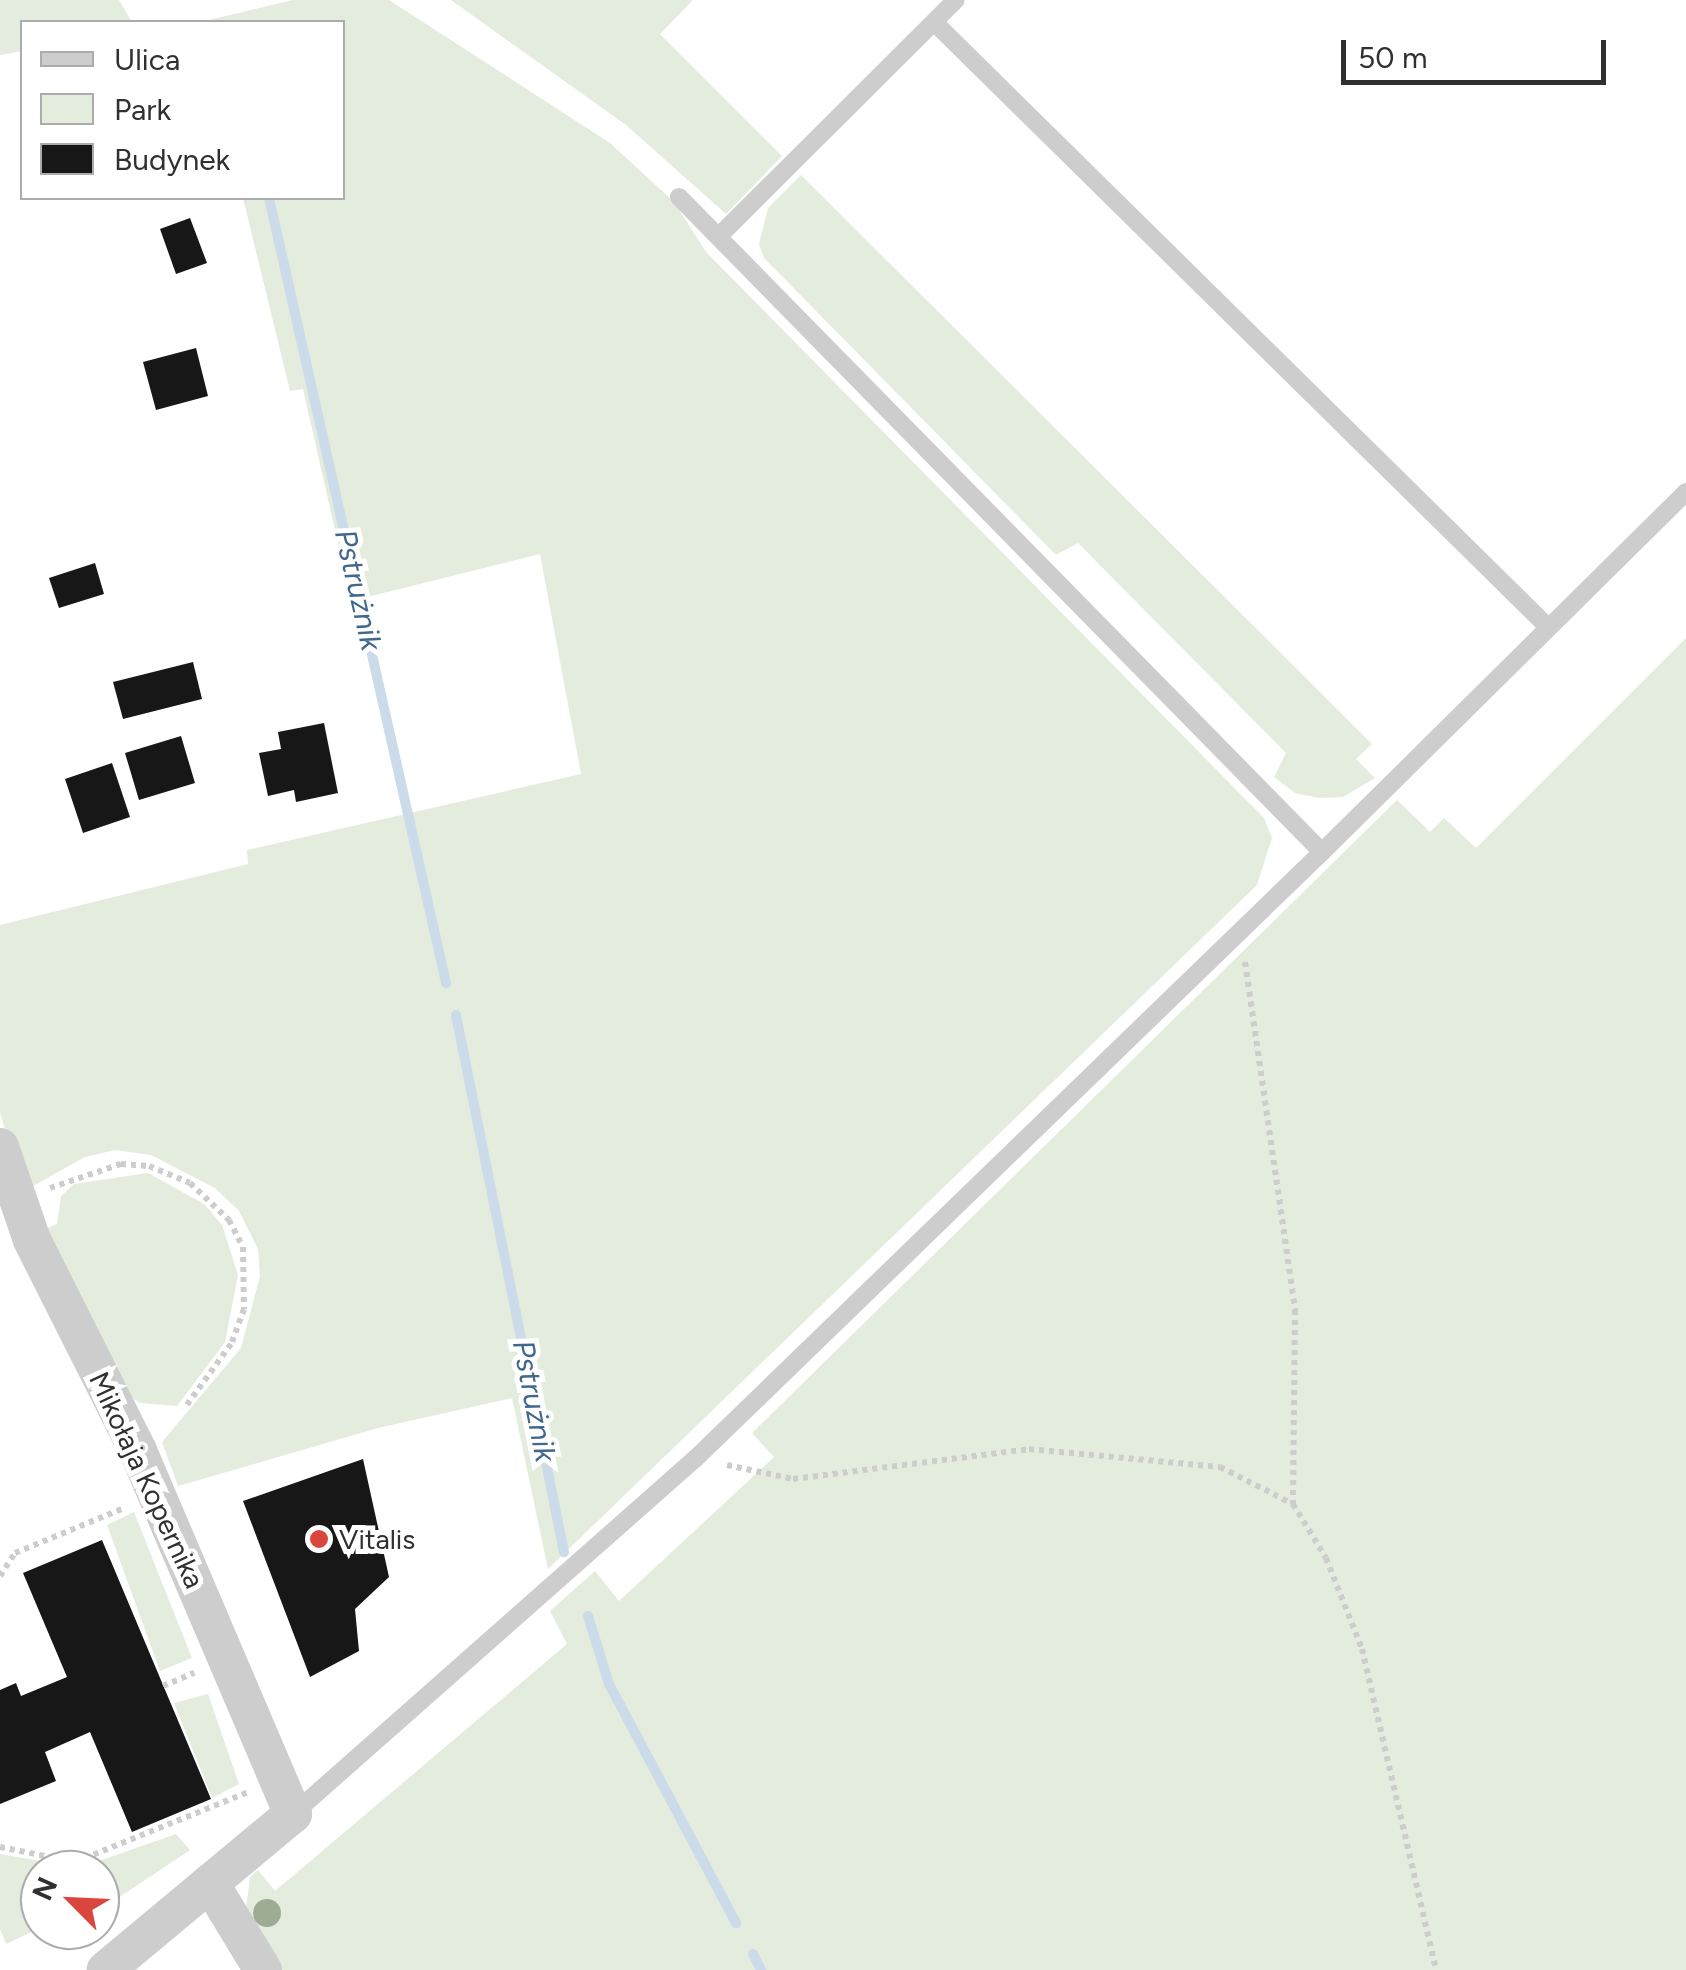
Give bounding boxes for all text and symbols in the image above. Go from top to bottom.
legend [20,20,345,200]
scale bar [1346,20,1611,82]
text: 50 m [1358,39,1427,76]
text: Ulica [114,41,180,78]
text: Park [114,91,171,128]
text: Budynek [114,141,230,178]
water label: Pstrużnik [327,526,389,654]
water label: Pstrużnik [505,1337,563,1465]
street label: Mikołaja Kopernika [82,1367,212,1593]
place label: Vitalis [339,1522,415,1556]
marker: Vitalis [308,1528,330,1550]
north arrow [20,1850,120,1950]
text: N [24,1872,64,1905]

